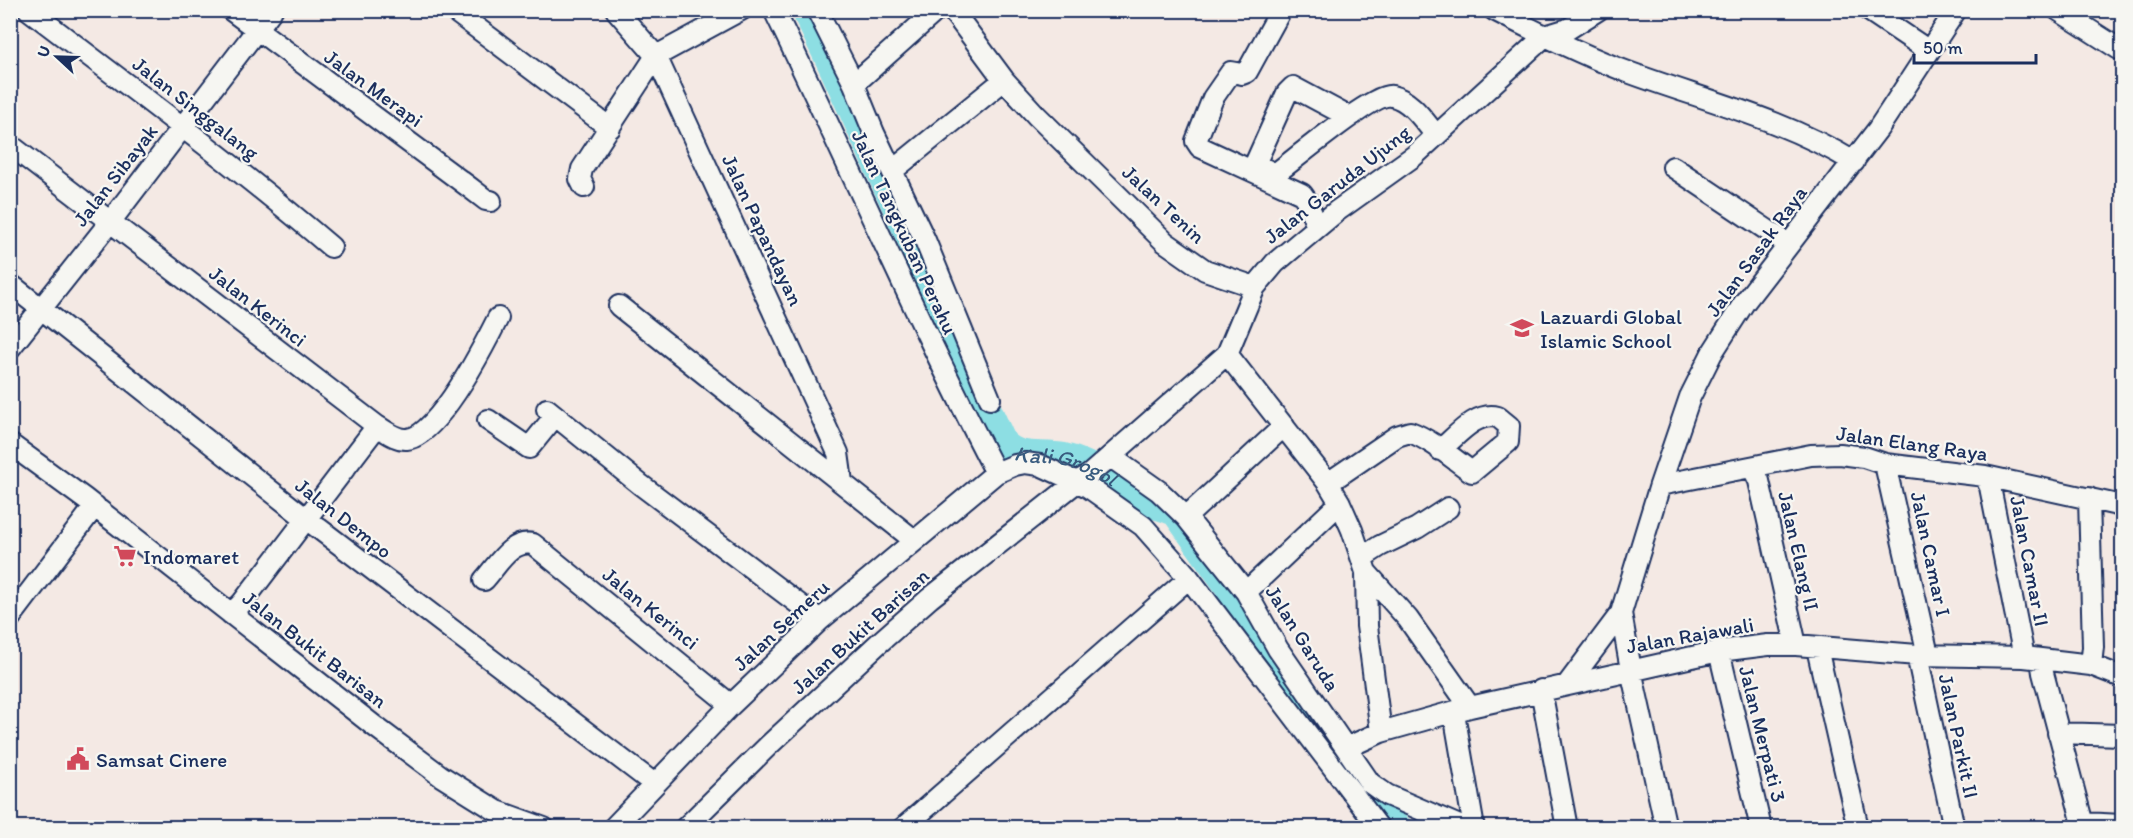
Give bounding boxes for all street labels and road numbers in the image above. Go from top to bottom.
street label: Jalan Merapi [320,44,428,132]
street label: Jalan Singgalang [128,51,264,165]
street label: Jalan Sibayak [67,119,163,231]
street label: Jalan Garuda Ujung [1259,119,1415,249]
street label: Jalan Tangkuban Perahu [847,126,963,338]
street label: Jalan Papandayan [717,150,809,310]
street label: Jalan Tenin [1117,159,1211,249]
street label: Jalan Sasak Raya [1700,181,1812,321]
street label: Jalan Kerinci [204,260,312,352]
street label: Jalan Elang Raya [1835,420,1989,466]
street label: Jalan Dempo [291,472,397,564]
street label: Jalan Elang II [1773,489,1825,613]
street label: Jalan Camar I [1906,489,1956,619]
street label: Jalan Camar II [2005,494,2055,628]
street label: Jalan Kerinci [598,562,704,654]
street label: Jalan Bukit Barisan [786,563,934,699]
street label: Jalan Semeru [728,574,834,676]
street label: Jalan Garuda [1261,580,1345,696]
street label: Jalan Bukit Barisan [238,585,392,713]
street label: Jalan Rajawali [1624,611,1756,659]
street label: Jalan Merpati 3 [1734,663,1792,805]
street label: Jalan Parkit II [1934,672,1984,800]

